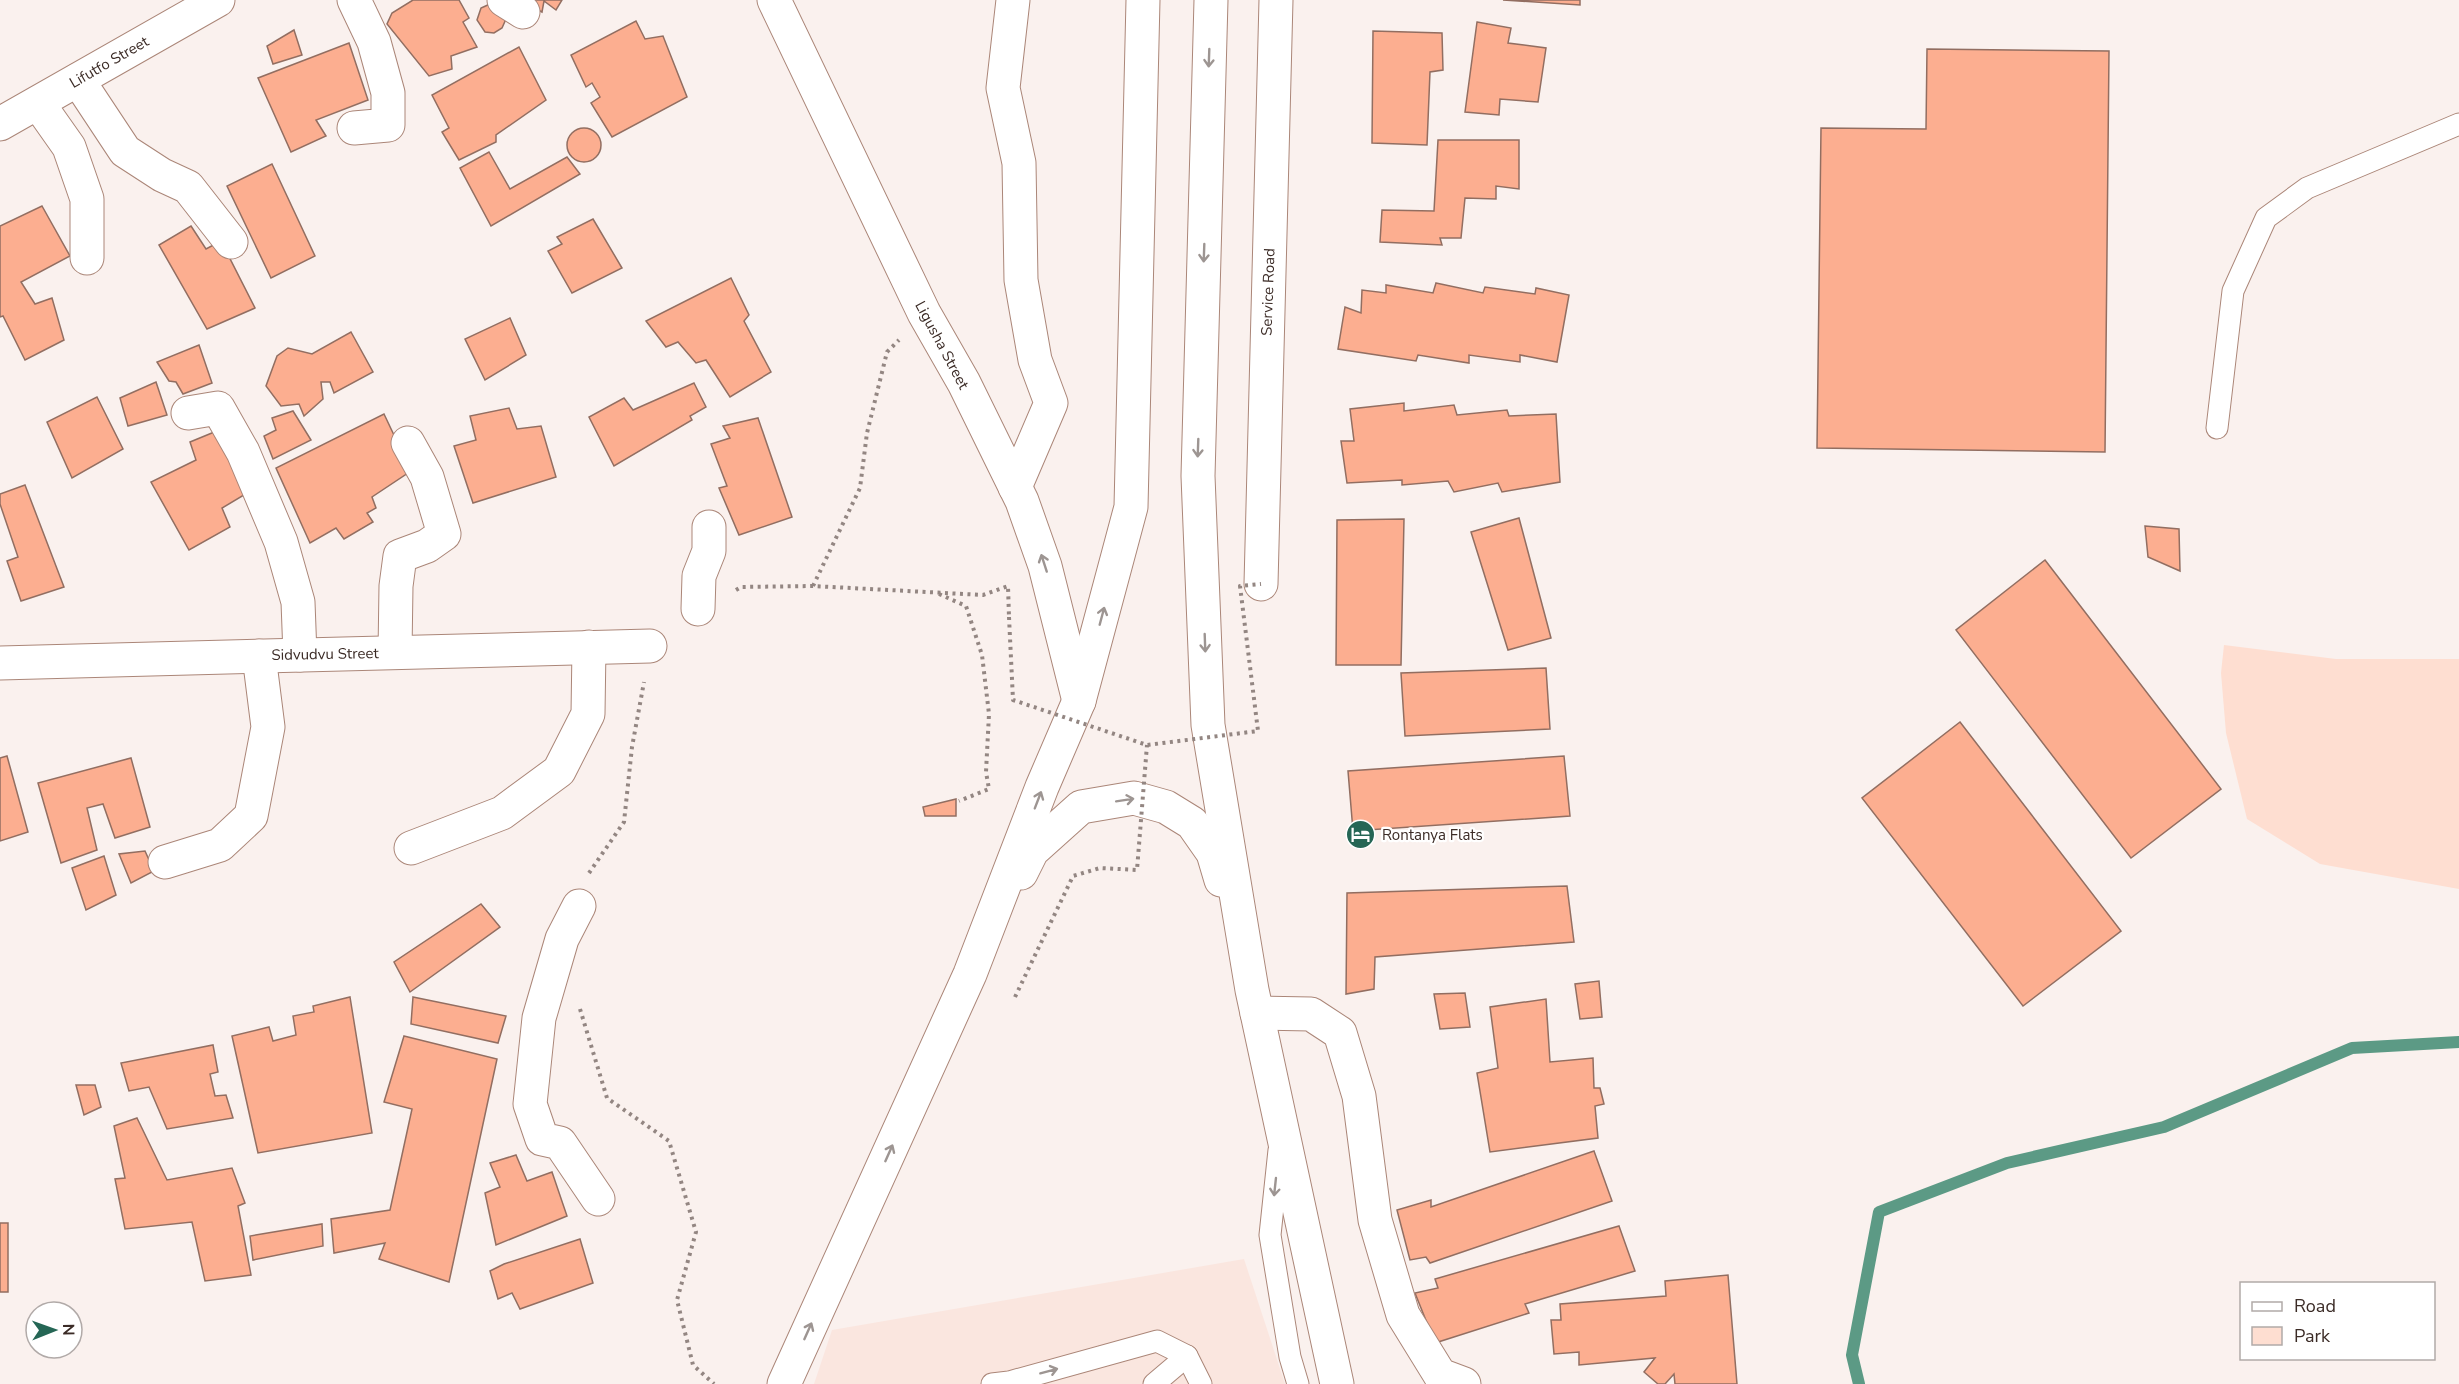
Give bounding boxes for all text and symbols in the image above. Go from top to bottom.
street label: Lifutfo Street [66,31,153,93]
one-way arrow [1204,48,1215,68]
one-way arrow [1198,243,1210,263]
street label: Service Road [1256,248,1280,336]
street label: Ligusha Street [910,297,974,393]
one-way arrow [1193,438,1204,458]
one-way arrow [1037,554,1048,573]
one-way arrow [1097,607,1108,626]
one-way arrow [1199,633,1210,653]
street label: Sidvudvu Street [271,643,380,665]
one-way arrow [1033,791,1044,809]
one-way arrow [1114,795,1134,806]
hotel icon: Rontanya Flats [1345,819,1377,851]
place label: Rontanya Flats [1382,825,1483,845]
one-way arrow [883,1145,895,1163]
one-way arrow [1269,1177,1280,1196]
legend [2240,1282,2435,1360]
text: Road [2294,1294,2336,1318]
north arrow [24,1300,84,1360]
one-way arrow [802,1322,814,1340]
text: N [57,1324,79,1336]
text: Park [2294,1324,2331,1348]
one-way arrow [1039,1364,1058,1376]

